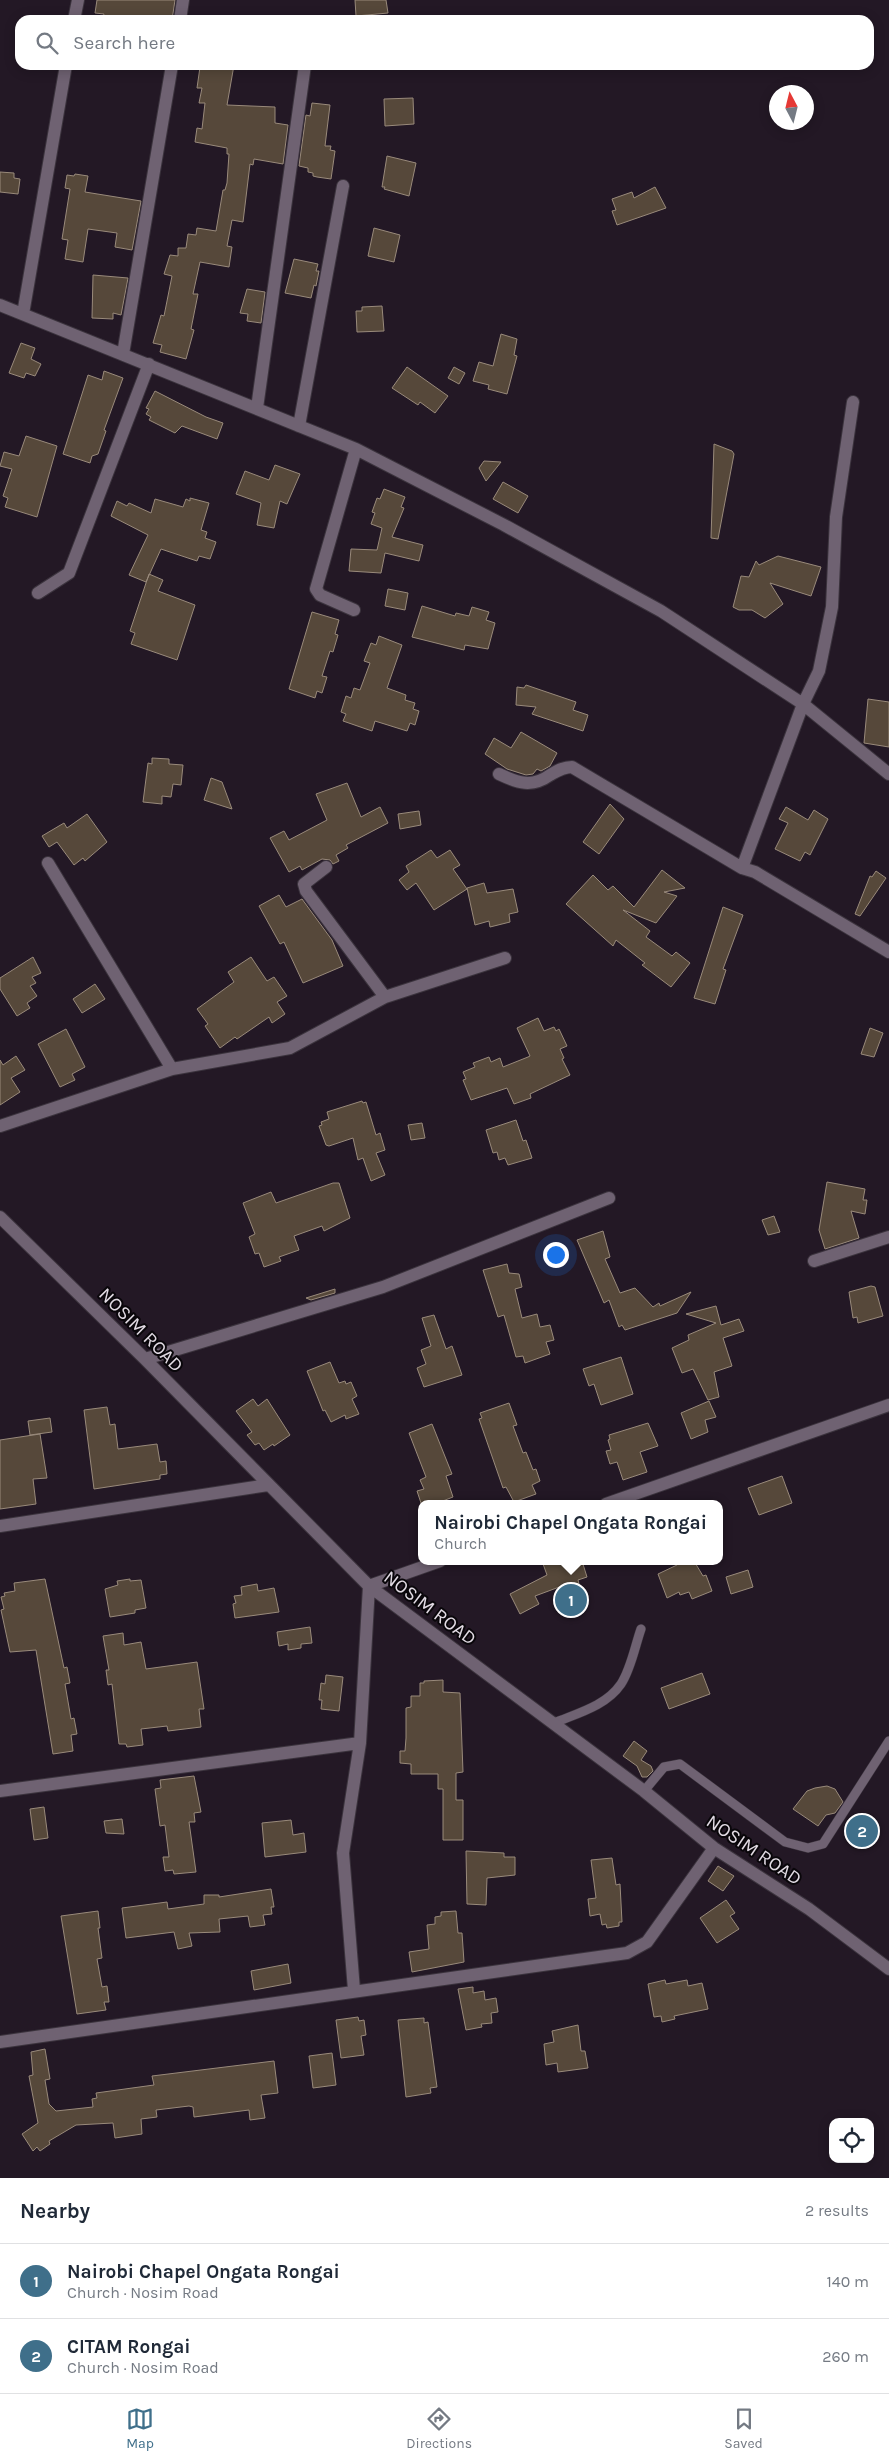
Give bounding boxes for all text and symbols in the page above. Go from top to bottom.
search box [15,15,874,70]
icon: search [33,29,61,57]
text: Search here [73,32,175,54]
north arrow [769,85,814,130]
your location [543,1242,569,1268]
street label: NOSIM ROAD [94,1283,188,1377]
popup [418,1500,723,1565]
text: Nairobi Chapel Ongata Rongai [434,1512,707,1534]
text: Church [434,1534,487,1553]
street label: NOSIM ROAD [379,1566,481,1650]
pin: 1 [555,1581,587,1619]
street label: NOSIM ROAD [702,1810,806,1890]
pin: 2 [846,1812,878,1850]
map controls [829,2118,874,2163]
button: locate [829,2118,874,2163]
text: Nearby [20,2199,90,2223]
text: 2 results [805,2201,869,2220]
text: Nairobi Chapel Ongata Rongai [67,2261,340,2283]
text: 1 [33,2272,39,2291]
text: 140 m [827,2272,869,2291]
text: Church · Nosim Road [67,2283,219,2302]
text: CITAM Rongai [67,2336,191,2358]
text: 2 [31,2347,41,2366]
text: 260 m [822,2347,869,2366]
text: Church · Nosim Road [67,2358,219,2377]
tab: Map [126,2405,154,2452]
tab: Directions [406,2405,472,2452]
tab: Saved [724,2405,763,2452]

